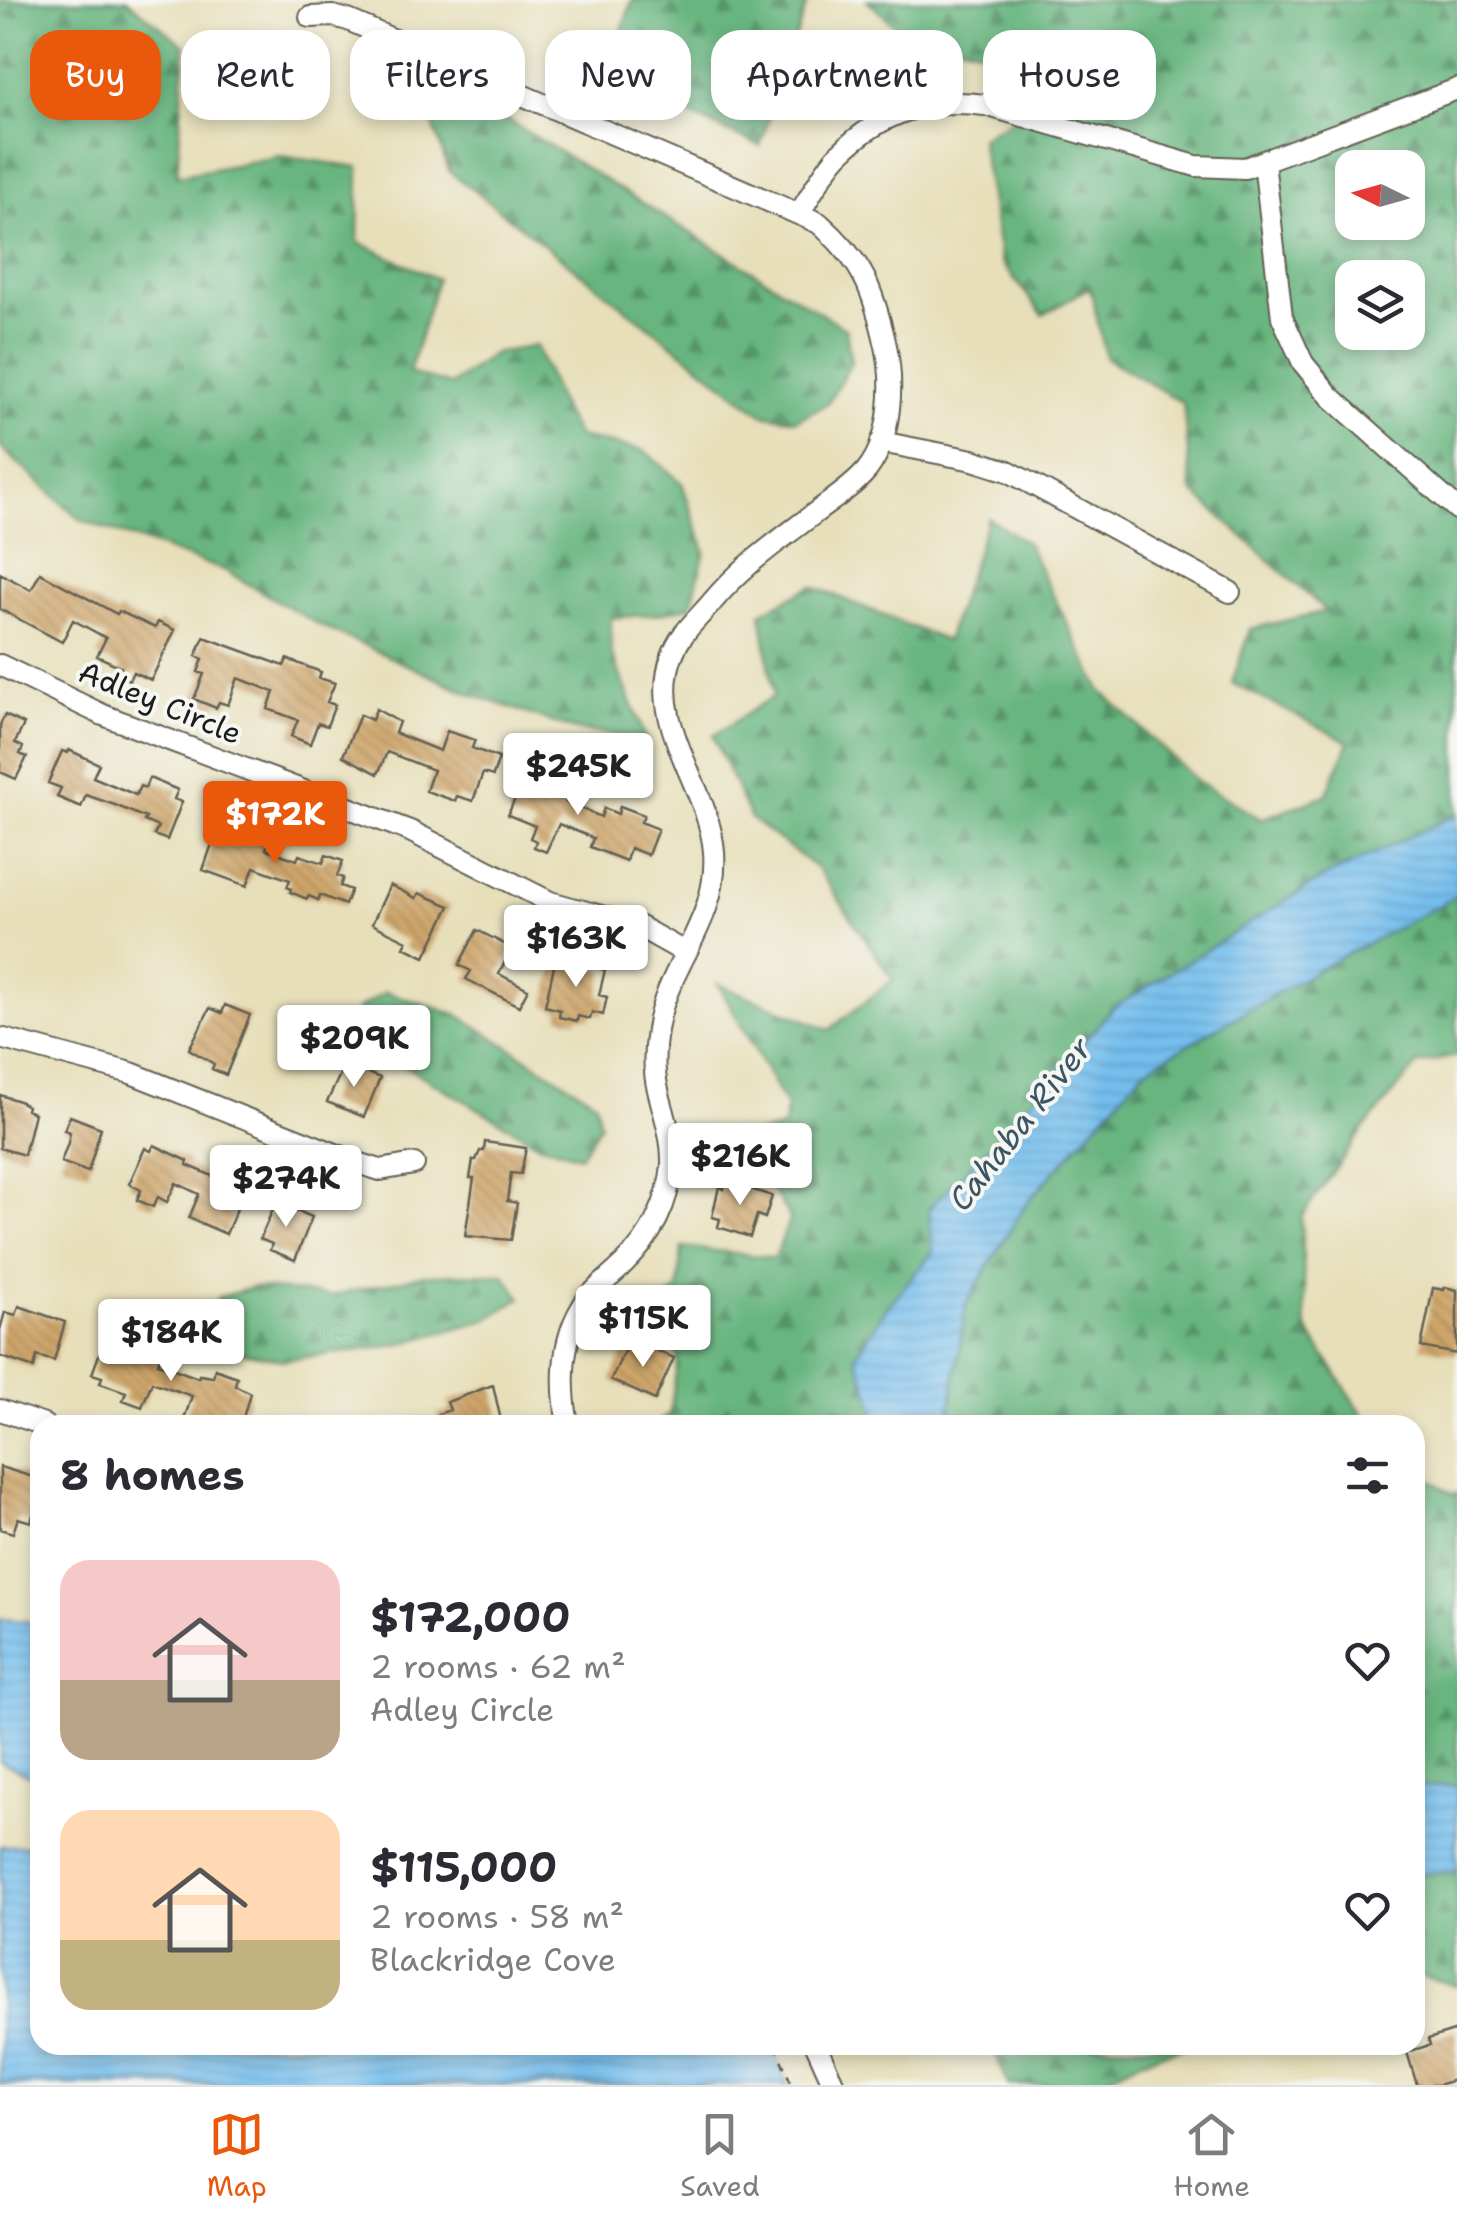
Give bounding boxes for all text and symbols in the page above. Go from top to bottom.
chip: Buy [30,30,161,120]
chip: Rent [181,30,330,120]
chip: Filters [350,30,525,120]
chip: New [545,30,691,120]
chip: Apartment [711,30,963,120]
chip: House [983,30,1156,120]
north arrow [1335,150,1425,240]
map controls [1335,150,1425,350]
button: layers [1335,260,1425,350]
street label: Adley Circle [72,651,248,754]
pin: $245K [508,733,648,818]
text: $245K [525,744,631,787]
pin: $172K [205,781,345,866]
text: $172K [225,792,325,835]
pin: $163K [506,905,646,990]
text: $163K [526,916,626,959]
pin: $209K [284,1005,424,1090]
text: $209K [299,1016,409,1059]
water label: Cahaba River [938,1027,1102,1219]
pin: $216K [670,1123,810,1208]
text: $216K [690,1134,790,1177]
pin: $274K [216,1145,356,1230]
text: $274K [232,1156,340,1199]
pin: $115K [573,1285,713,1370]
text: $115K [598,1296,688,1339]
pin: $184K [101,1299,241,1384]
text: $184K [120,1310,222,1353]
text: 8 homes [60,1447,245,1503]
icon: filters [1340,1448,1395,1503]
text: $172,000 [370,1589,571,1645]
icon: home [140,1600,260,1720]
icon: heart [1340,1633,1395,1688]
text: 2 rooms · 62 m² [370,1645,626,1688]
text: Adley Circle [370,1688,554,1731]
text: $115,000 [370,1839,557,1895]
icon: home [140,1850,260,1970]
icon: heart [1340,1883,1395,1938]
text: 2 rooms · 58 m² [370,1895,624,1938]
text: Blackridge Cove [370,1938,616,1981]
tab: Map [207,2107,267,2205]
tab: Saved [680,2107,760,2205]
tab: Home [1173,2107,1250,2205]

